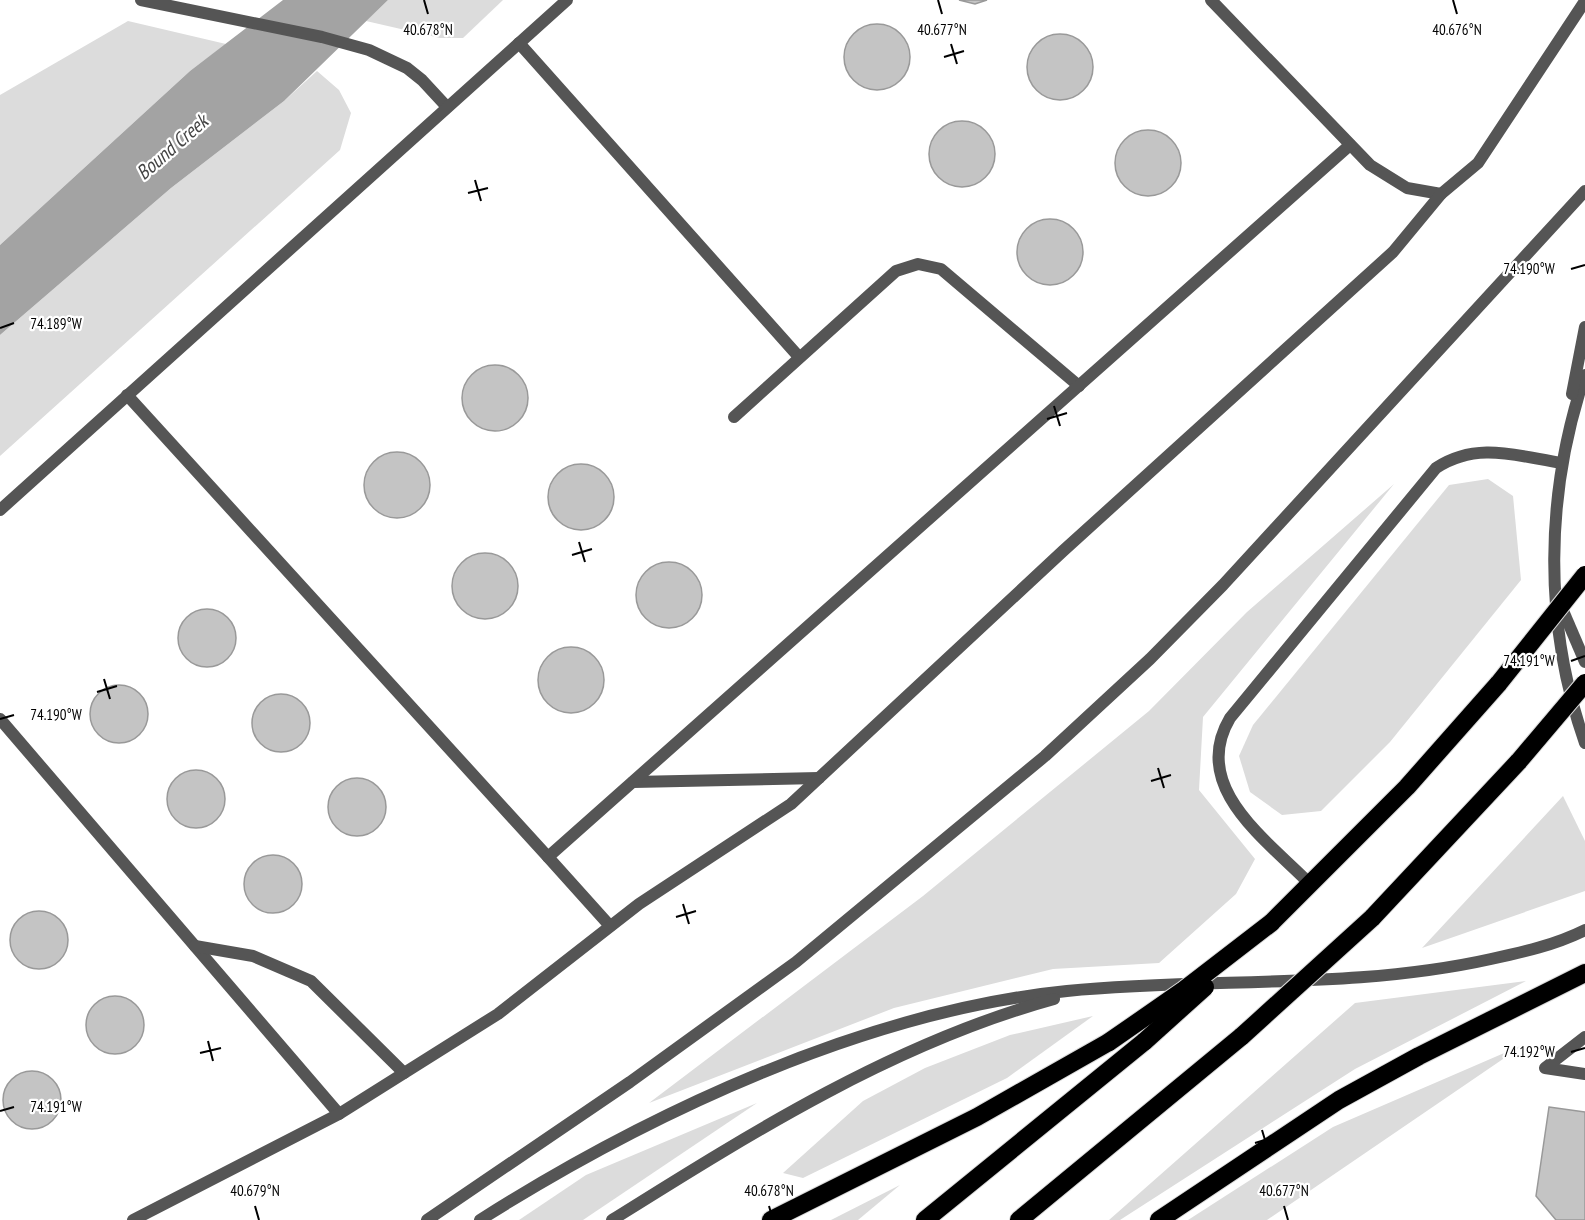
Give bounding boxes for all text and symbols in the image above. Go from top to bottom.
text: 40.678°N [403,20,453,39]
text: 40.677°N [917,20,967,39]
text: 40.676°N [1432,20,1482,39]
water label: Bound Creek [131,107,215,185]
text: 74.190°W [1503,259,1555,278]
text: 74.189°W [30,314,82,333]
text: 74.191°W [1503,651,1555,670]
text: 74.190°W [30,705,82,724]
text: 74.192°W [1503,1042,1555,1061]
text: 74.191°W [30,1097,82,1116]
text: 40.679°N [230,1181,280,1200]
text: 40.678°N [744,1181,794,1200]
text: 40.677°N [1259,1181,1309,1200]

